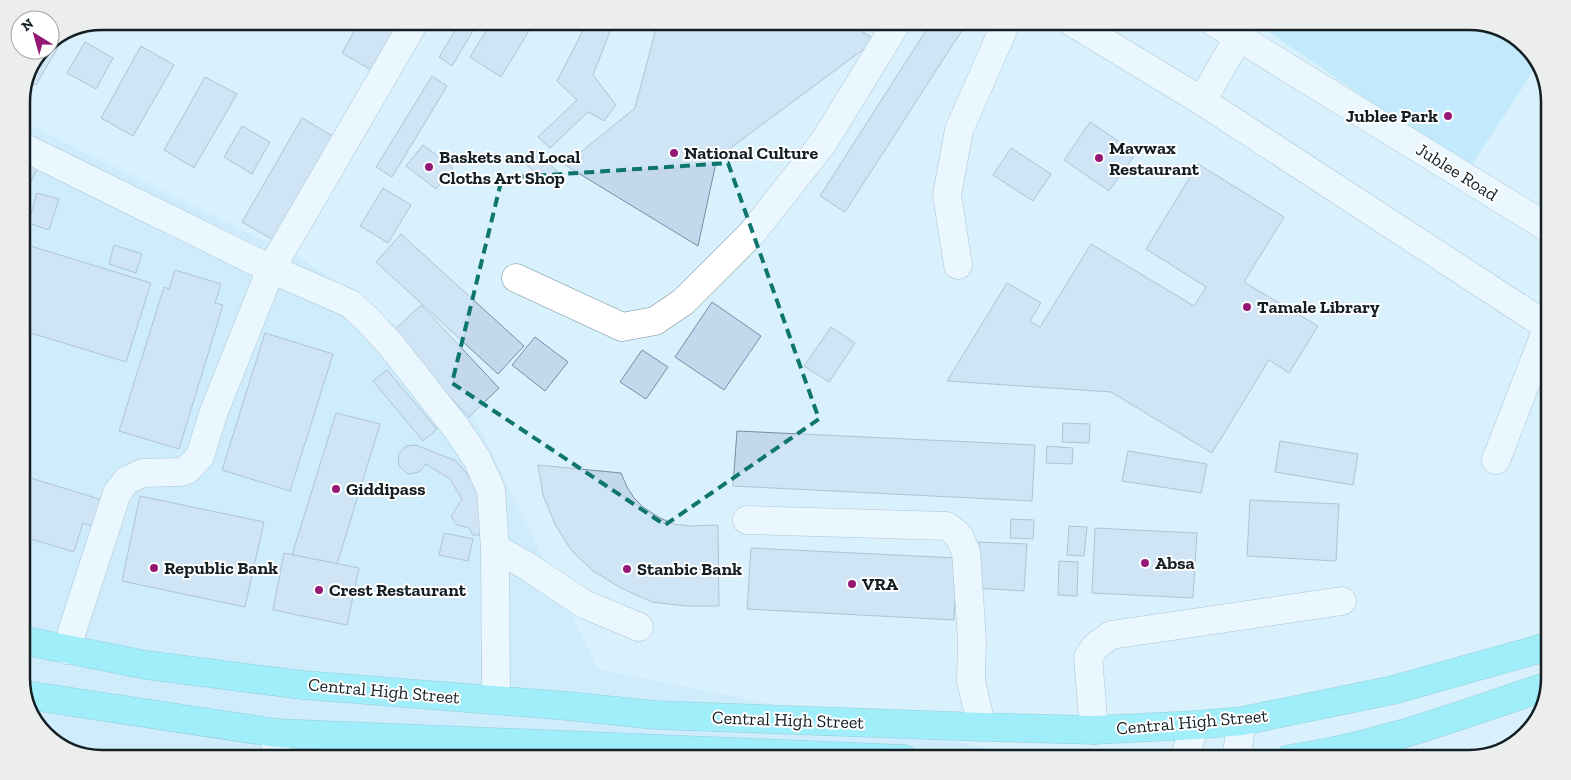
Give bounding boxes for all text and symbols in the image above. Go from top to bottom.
north arrow [10,10,60,60]
text: N [18,15,37,35]
place label: Jublee Park [1346,105,1438,127]
marker: Jublee Park [1442,110,1454,122]
place label: Mavwax Restaurant [1109,137,1200,180]
street label: Jublee Road [1412,138,1502,206]
place label: National Culture [684,142,818,164]
place label: Baskets and Local Cloths Art Shop [439,146,581,189]
marker: National Culture [668,147,680,159]
marker: Mavwax Restaurant [1093,152,1105,164]
marker: Baskets and Local Cloths Art Shop [423,161,435,173]
place label: Tamale Library [1257,296,1380,318]
marker: Tamale Library [1241,301,1253,313]
place label: Giddipass [346,478,425,500]
marker: Giddipass [330,483,342,495]
place label: Absa [1155,552,1195,574]
place label: Republic Bank [164,557,278,579]
marker: Absa [1139,557,1151,569]
place label: Stanbic Bank [637,558,742,580]
marker: Republic Bank [148,562,160,574]
marker: Stanbic Bank [621,563,633,575]
place label: VRA [862,573,899,595]
marker: VRA [846,578,858,590]
place label: Crest Restaurant [329,579,467,601]
marker: Crest Restaurant [313,584,325,596]
street label: Central High Street [307,673,461,709]
street label: Central High Street [1115,704,1269,740]
street label: Central High Street [712,706,865,734]

